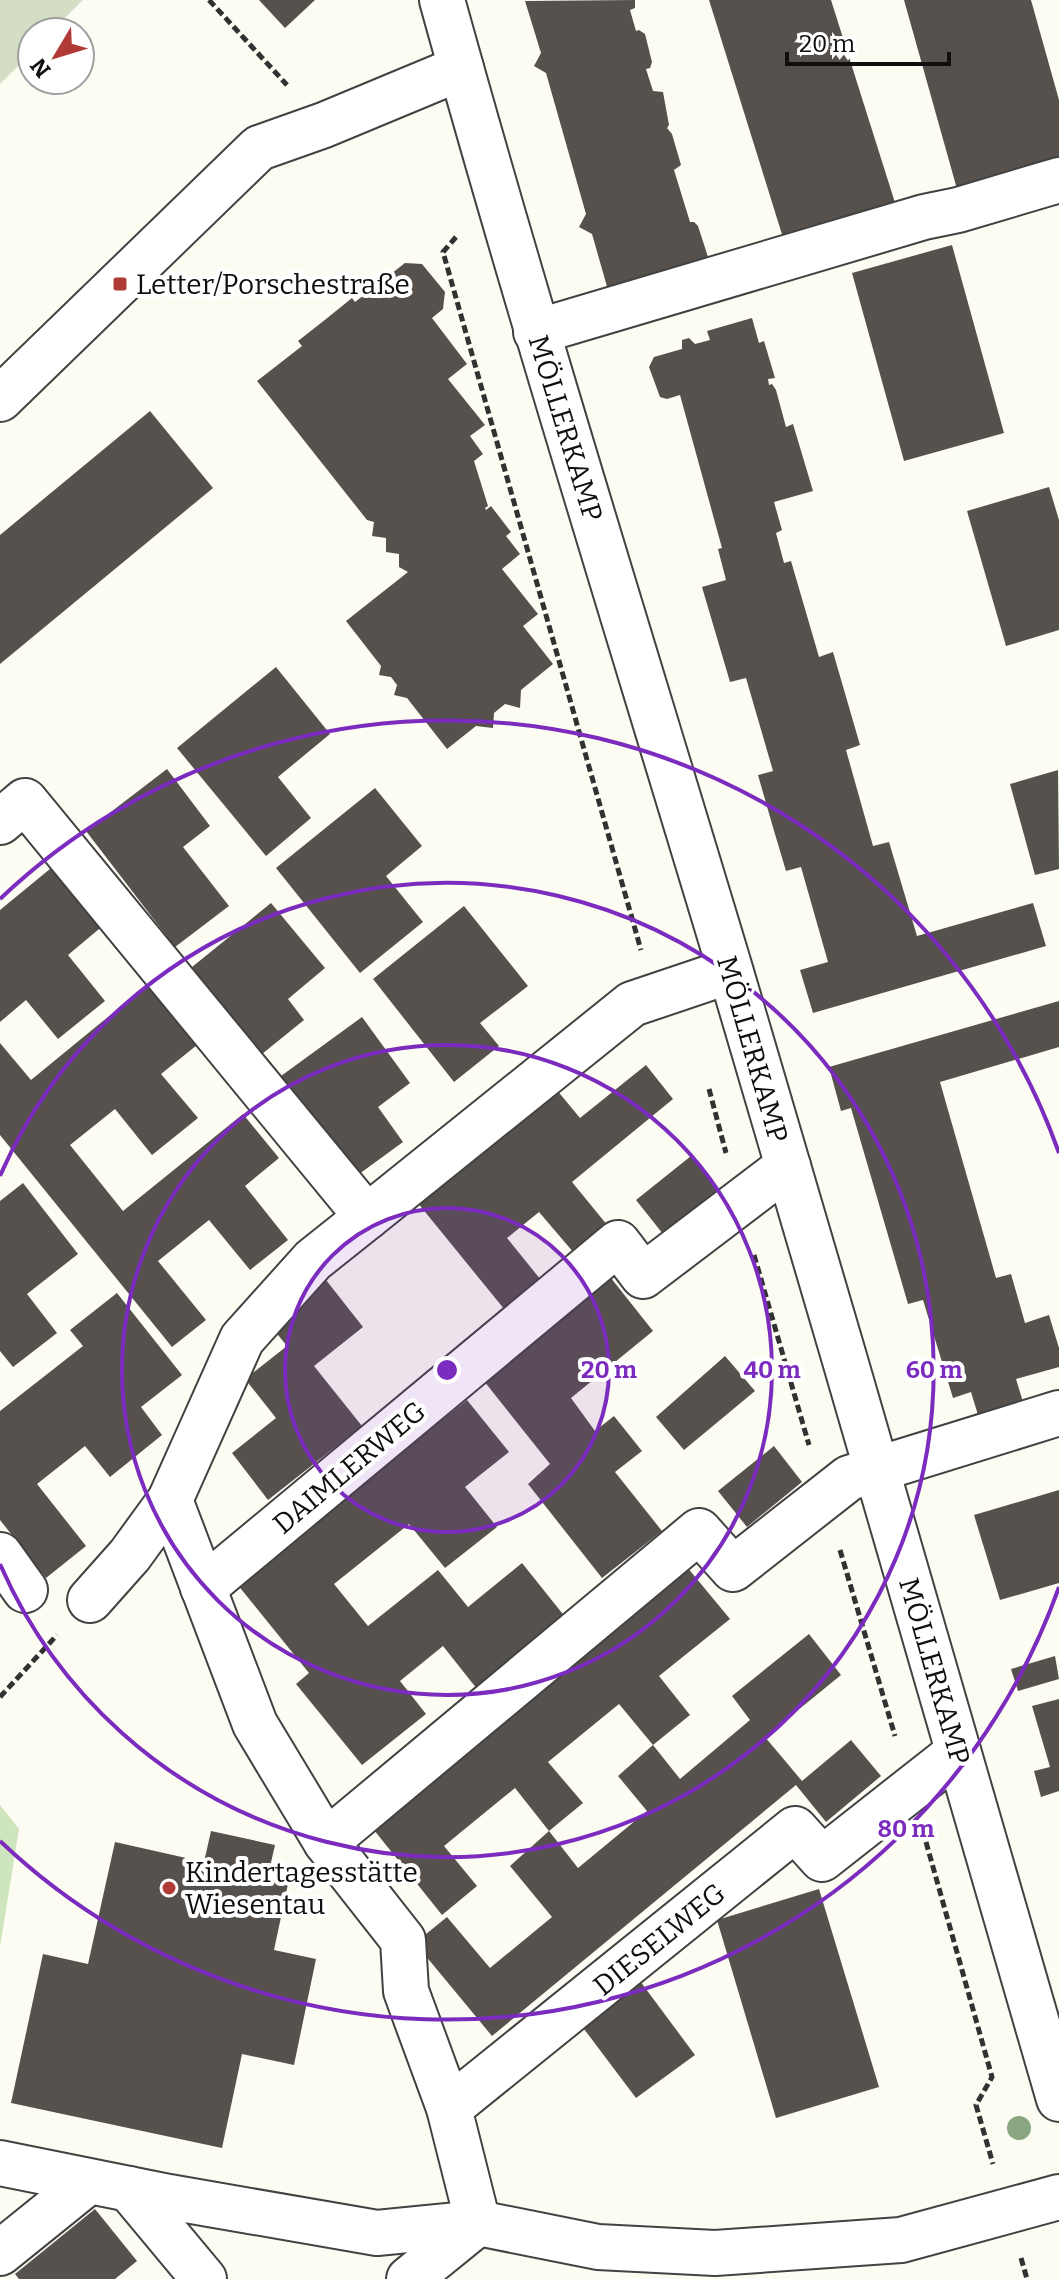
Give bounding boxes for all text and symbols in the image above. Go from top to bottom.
north arrow [16,16,96,96]
scale bar [787,16,949,66]
text: 20 m [799,30,855,58]
text: N [25,53,57,83]
place label: Letter/Porschestraße [136,268,410,301]
marker: Letter/Porschestraße [111,275,129,293]
street label: MÖLLERKAMP [522,331,609,525]
street label: MÖLLERKAMP [710,952,795,1146]
centre of rings [433,1356,461,1384]
text: 20 m [581,1356,637,1384]
text: 40 m [743,1356,801,1384]
text: 60 m [906,1356,962,1384]
street label: DAIMLERWEG [267,1394,432,1541]
street label: MÖLLERKAMP [892,1574,977,1768]
text: 80 m [878,1815,935,1843]
place label: Kindertagesstätte Wiesentau [185,1856,418,1921]
street label: DIESELWEG [587,1876,732,2002]
marker: Kindertagesstätte Wiesentau [160,1879,178,1897]

